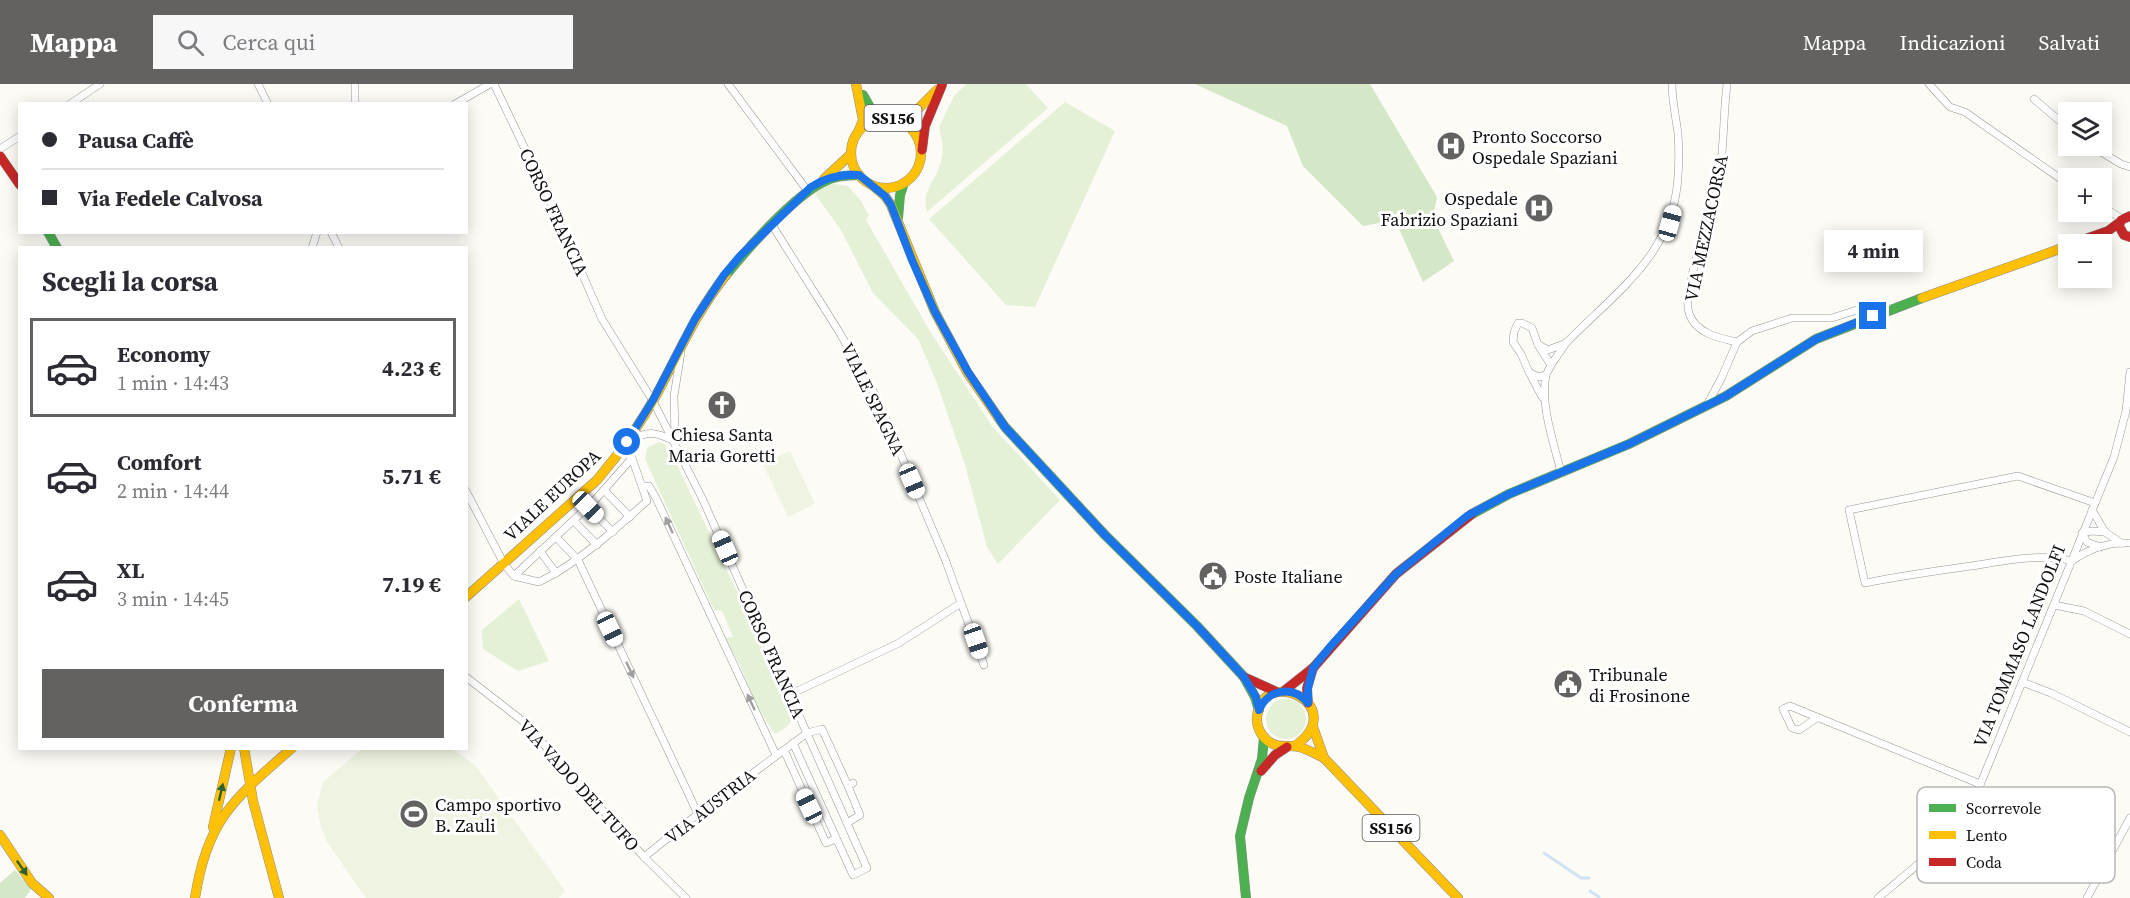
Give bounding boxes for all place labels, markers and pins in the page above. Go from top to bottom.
place label: Pronto Soccorso Ospedale Spaziani [1472,124,1618,170]
hospital icon: Pronto Soccorso Ospedale Spaziani [1435,130,1467,162]
place label: Ospedale Fabrizio Spaziani [1381,186,1518,232]
hospital icon: Ospedale Fabrizio Spaziani [1523,192,1555,224]
church icon: Chiesa Santa Maria Goretti [706,389,738,421]
place label: Chiesa Santa Maria Goretti [668,422,776,468]
public building icon: Poste Italiane [1197,560,1229,592]
place label: Poste Italiane [1234,564,1343,589]
place label: Tribunale di Frosinone [1589,662,1690,708]
public building icon: Tribunale di Frosinone [1552,668,1584,700]
place label: Campo sportivo B. Zauli [435,792,562,838]
sports icon: Campo sportivo B. Zauli [398,798,430,830]

